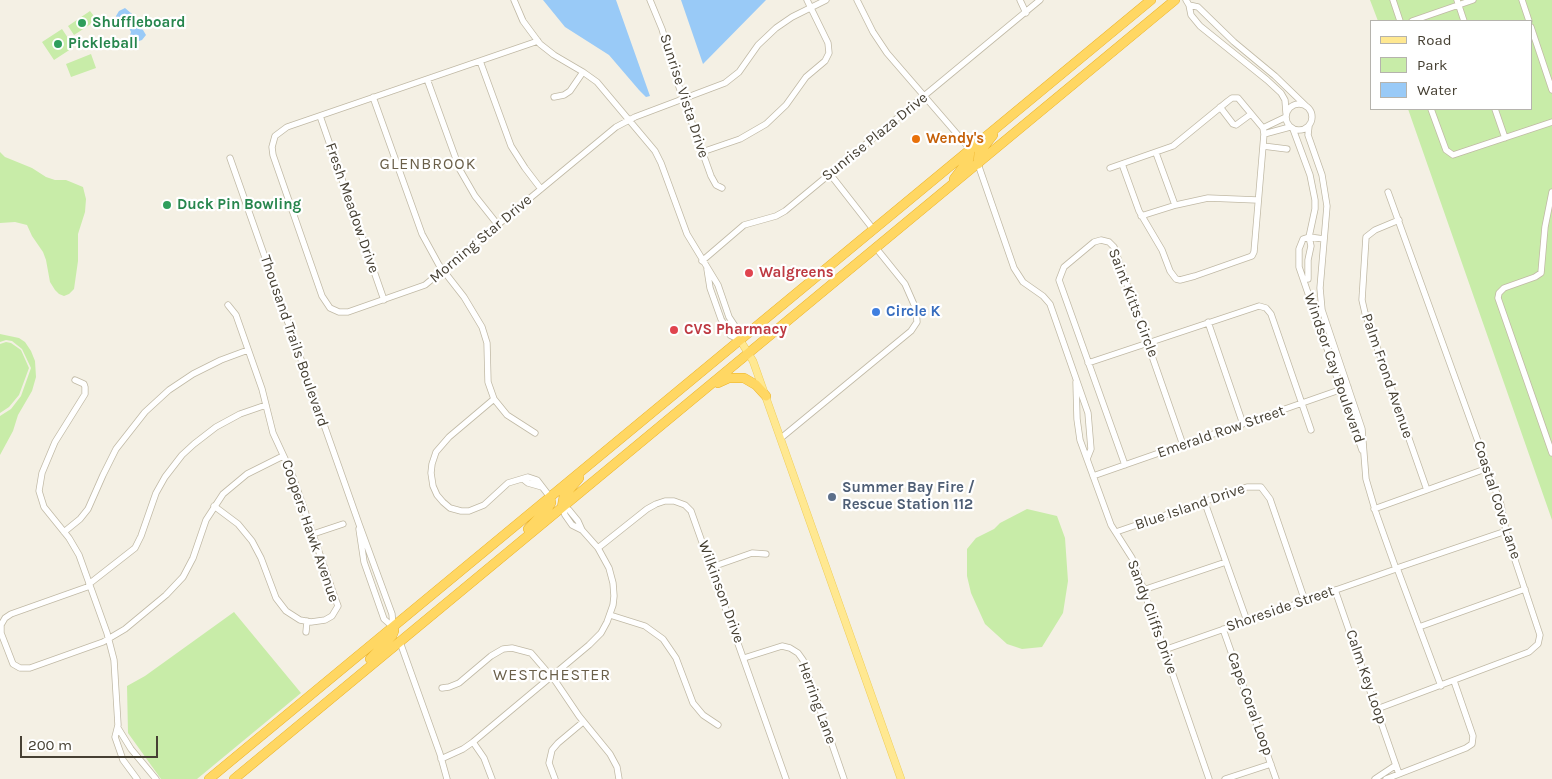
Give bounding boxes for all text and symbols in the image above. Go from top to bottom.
place label: Shuffleboard [92,14,185,32]
marker: Shuffleboard [76,17,88,29]
legend [1370,20,1532,110]
text: Road [1417,31,1452,49]
street label: Sunrise Vista Drive [655,32,713,160]
place label: Pickleball [68,35,138,53]
marker: Pickleball [52,38,64,50]
text: Park [1417,56,1447,74]
text: Water [1417,81,1457,99]
street label: Sunrise Plaza Drive [818,89,932,185]
place label: Wendy's [926,130,984,148]
marker: Wendy's [910,133,922,145]
street label: Fresh Meadow Drive [321,140,383,276]
district label: GLENBROOK [378,154,478,174]
street label: Morning Star Drive [426,191,536,287]
place label: Duck Pin Bowling [177,196,301,214]
marker: Duck Pin Bowling [161,199,173,211]
street label: Saint Kitts Circle [1104,246,1162,360]
street label: Thousand Trails Boulevard [256,253,332,429]
place label: Walgreens [759,264,834,282]
marker: Walgreens [743,267,755,279]
street label: Windsor Cay Boulevard [1300,291,1368,445]
place label: Circle K [886,303,940,321]
marker: Circle K [870,306,882,318]
street label: Palm Frond Avenue [1357,311,1417,441]
place label: CVS Pharmacy [684,321,787,339]
marker: CVS Pharmacy [668,324,680,336]
street label: Emerald Row Street [1155,402,1287,462]
street label: Coastal Cove Lane [1469,439,1525,561]
street label: Coopers Hawk Avenue [277,457,343,605]
place label: Summer Bay Fire / Rescue Station 112 [842,479,975,514]
street label: Blue Island Drive [1133,480,1247,534]
marker: Summer Bay Fire / Rescue Station 112 [826,491,838,503]
street label: Wilkinson Drive [694,538,748,646]
street label: Sandy Cliffs Drive [1123,558,1181,676]
street label: Shoreside Street [1224,582,1336,636]
street label: Calm Key Loop [1341,627,1391,727]
street label: Cape Coral Loop [1223,650,1277,758]
street label: Herring Lane [794,659,840,747]
district label: WESTCHESTER [492,665,612,685]
scale bar [22,726,160,758]
text: 200 m [28,736,72,754]

